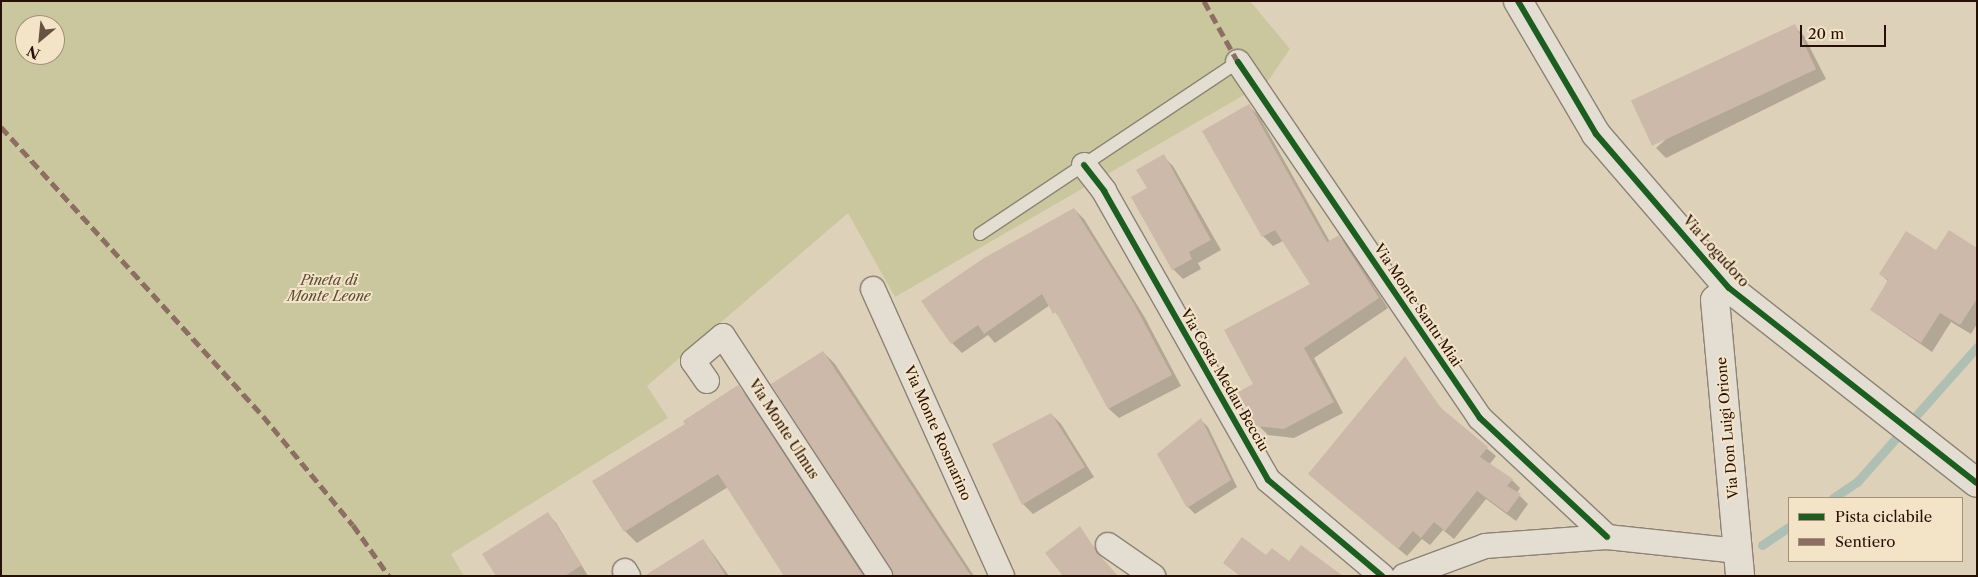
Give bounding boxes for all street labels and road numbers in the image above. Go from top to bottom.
street label: Via Logudoro [1679,212,1753,290]
street label: Via Monte Santu Miai [1371,240,1465,370]
street label: Via Costa Medau Becciu [1177,306,1273,454]
street label: Via Don Luigi Orione [1712,356,1742,500]
street label: Via Monte Rosmarino [901,363,975,503]
street label: Via Monte Ulmus [745,376,823,482]

